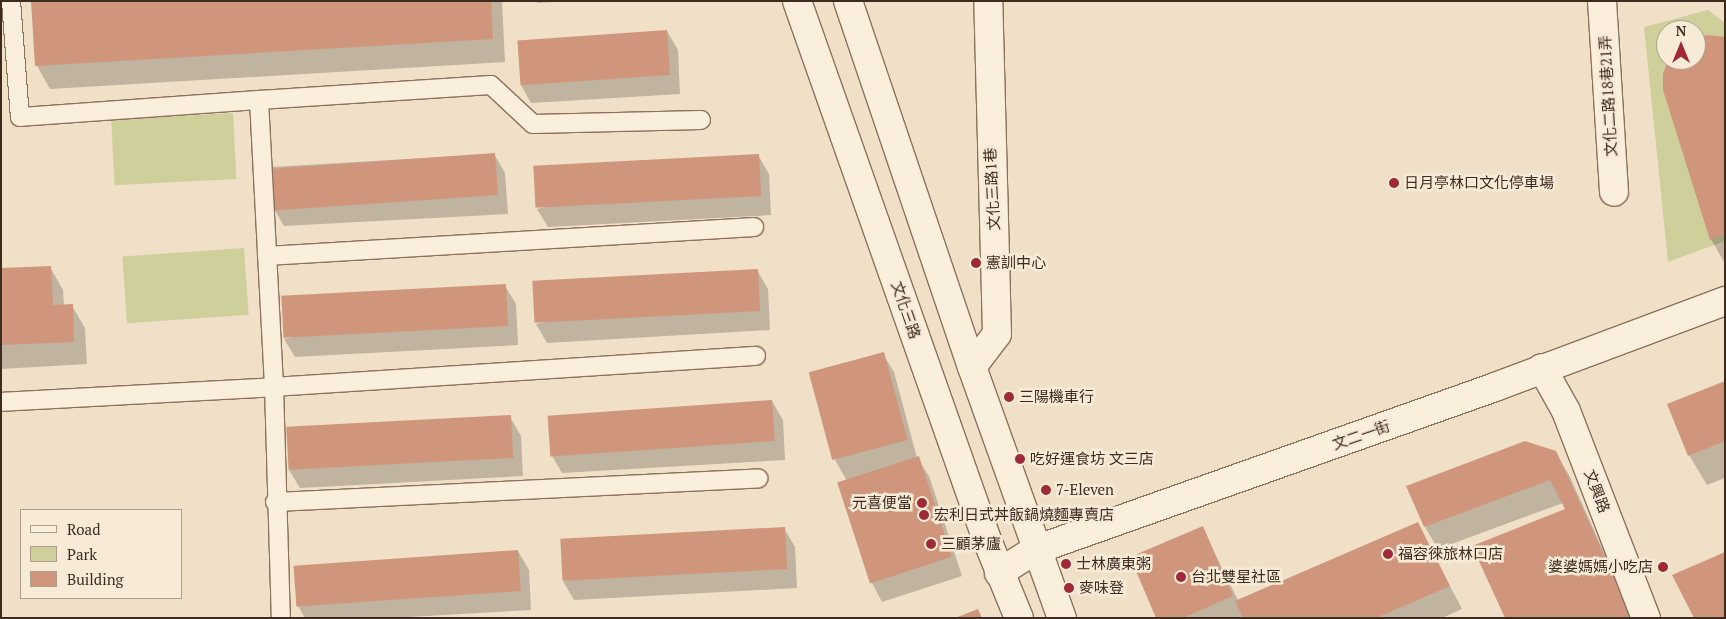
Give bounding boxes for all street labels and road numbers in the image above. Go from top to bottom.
street label: 文化二路18巷21弄 [1596,35,1620,157]
street label: 文化三路1巷 [981,147,1003,231]
street label: 文化三路 [888,279,924,341]
street label: 文二一街 [1330,417,1392,453]
street label: 文興路 [1581,467,1613,515]

